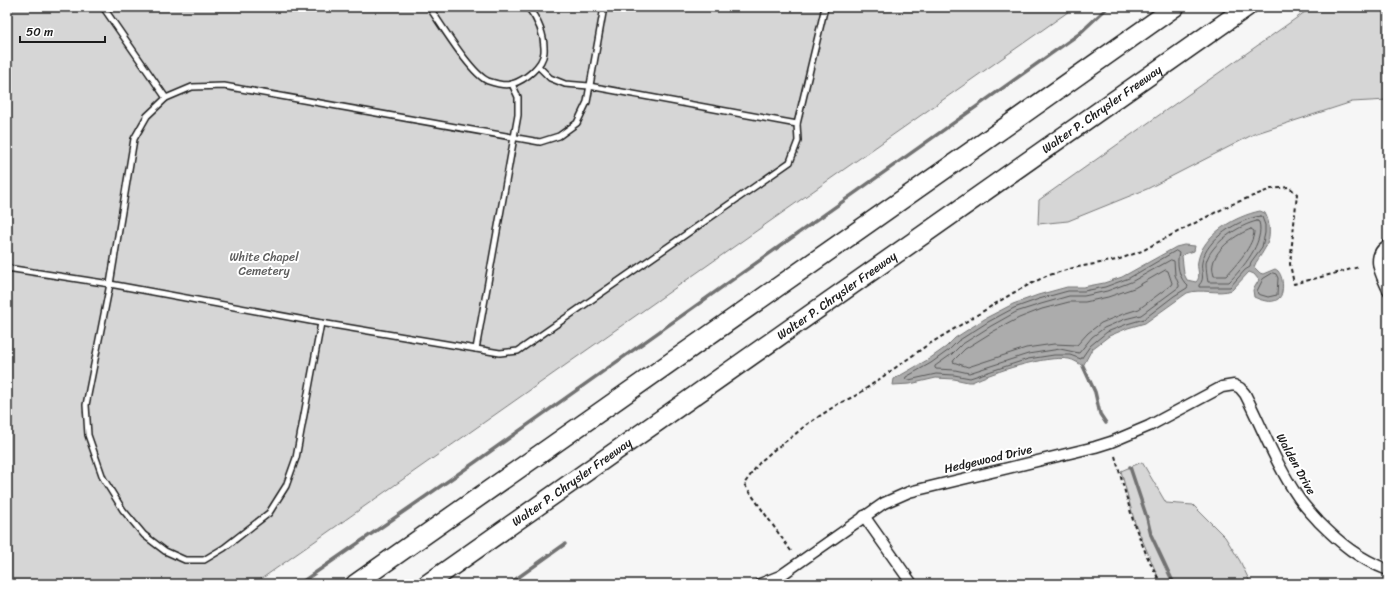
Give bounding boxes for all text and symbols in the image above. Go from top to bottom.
scale bar [20,18,105,44]
text: 50 m [26,21,53,43]
street label: Walter P. Chrysler Freeway [1037,59,1167,159]
street label: Walter P. Chrysler Freeway [772,245,902,346]
park label: White Chapel Cemetery [229,246,299,282]
street label: Walden Drive [1270,429,1322,499]
street label: Walter P. Chrysler Freeway [507,432,637,532]
street label: Hedgewood Drive [942,438,1034,480]

